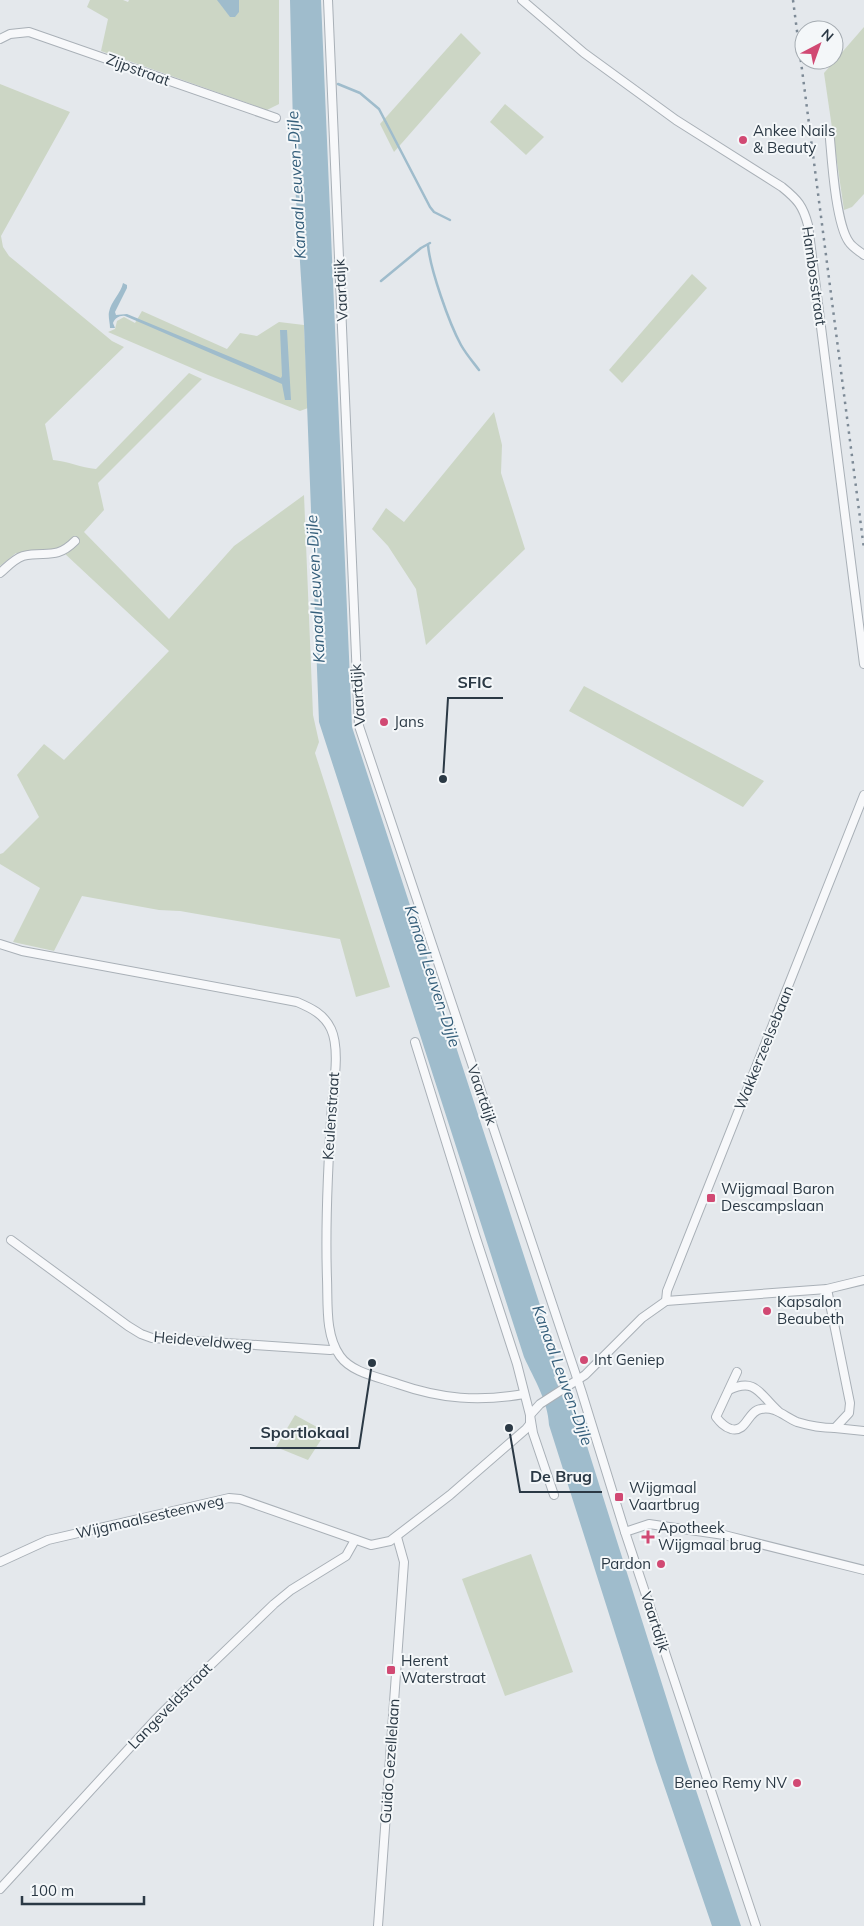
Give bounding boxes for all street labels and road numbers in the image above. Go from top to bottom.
street label: Zijpstraat [104,49,173,90]
street label: Hambosstraat [798,225,831,327]
street label: Vaartdijk [329,258,352,322]
street label: Vaartdijk [346,663,369,727]
street label: Wakkerzeelsebaan [730,983,797,1113]
street label: Vaartdijk [463,1062,502,1128]
street label: Keulenstraat [318,1071,343,1160]
street label: Heideveldweg [153,1327,253,1354]
street label: Wijgmaalsesteenweg [74,1490,226,1543]
street label: Vaartdijk [637,1589,674,1655]
street label: Langeveldstraat [124,1658,216,1753]
street label: Guido Gezellelaan [376,1698,403,1824]

